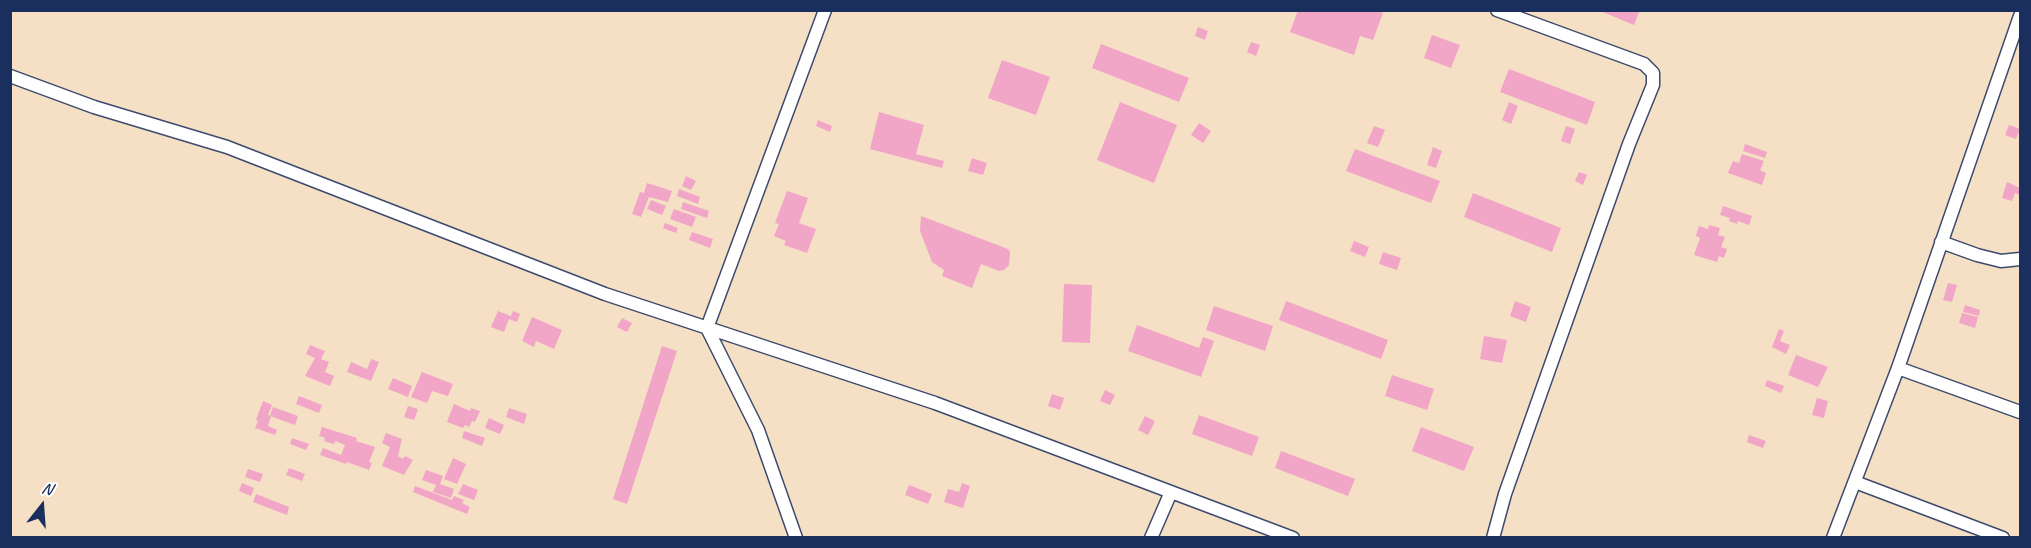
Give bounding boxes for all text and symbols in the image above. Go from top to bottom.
north arrow [12,476,72,536]
text: N [40,478,55,500]

